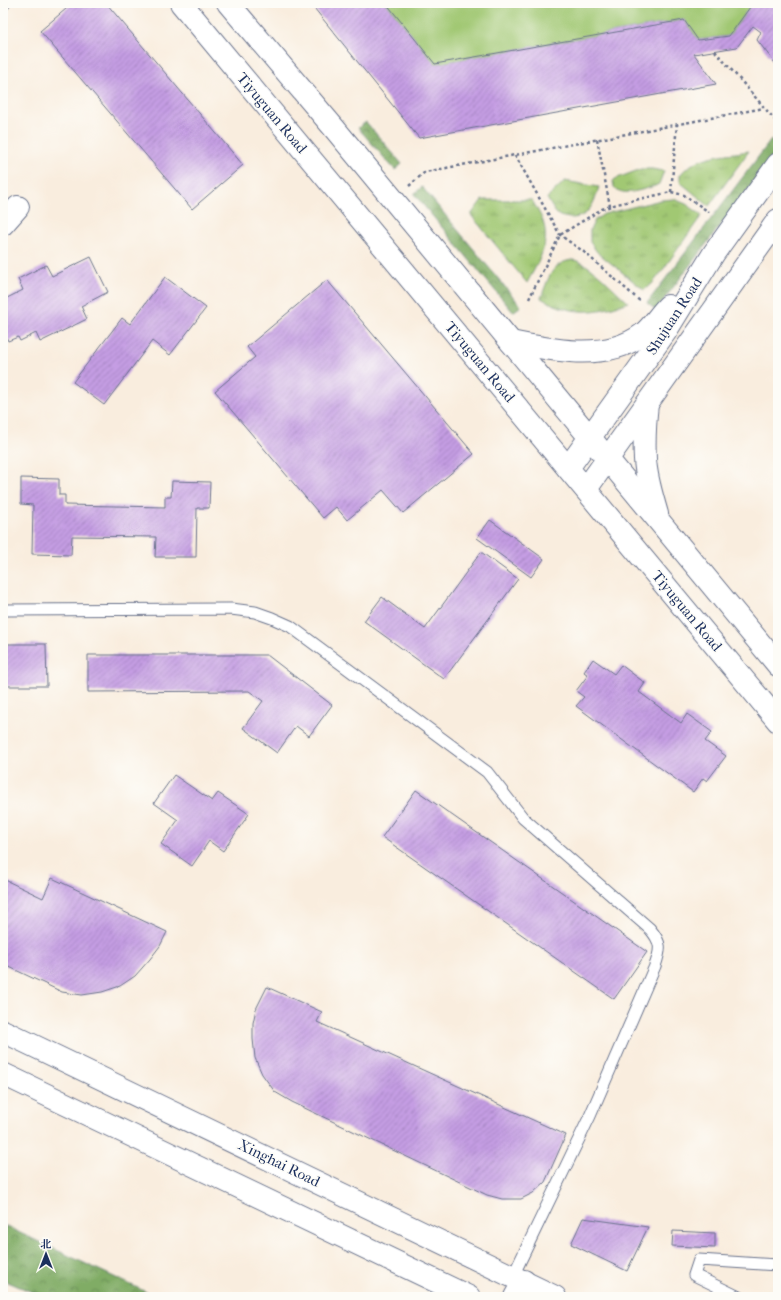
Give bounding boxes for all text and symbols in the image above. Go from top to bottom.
street label: Tiyuguan Road [233,69,311,158]
street label: Shujuan Road [642,273,706,358]
street label: Tiyuguan Road [441,318,519,407]
street label: Tiyuguan Road [648,567,726,656]
street label: Xinghai Road [235,1135,324,1191]
north arrow [26,1234,66,1274]
text: 北 [41,1238,52,1251]

